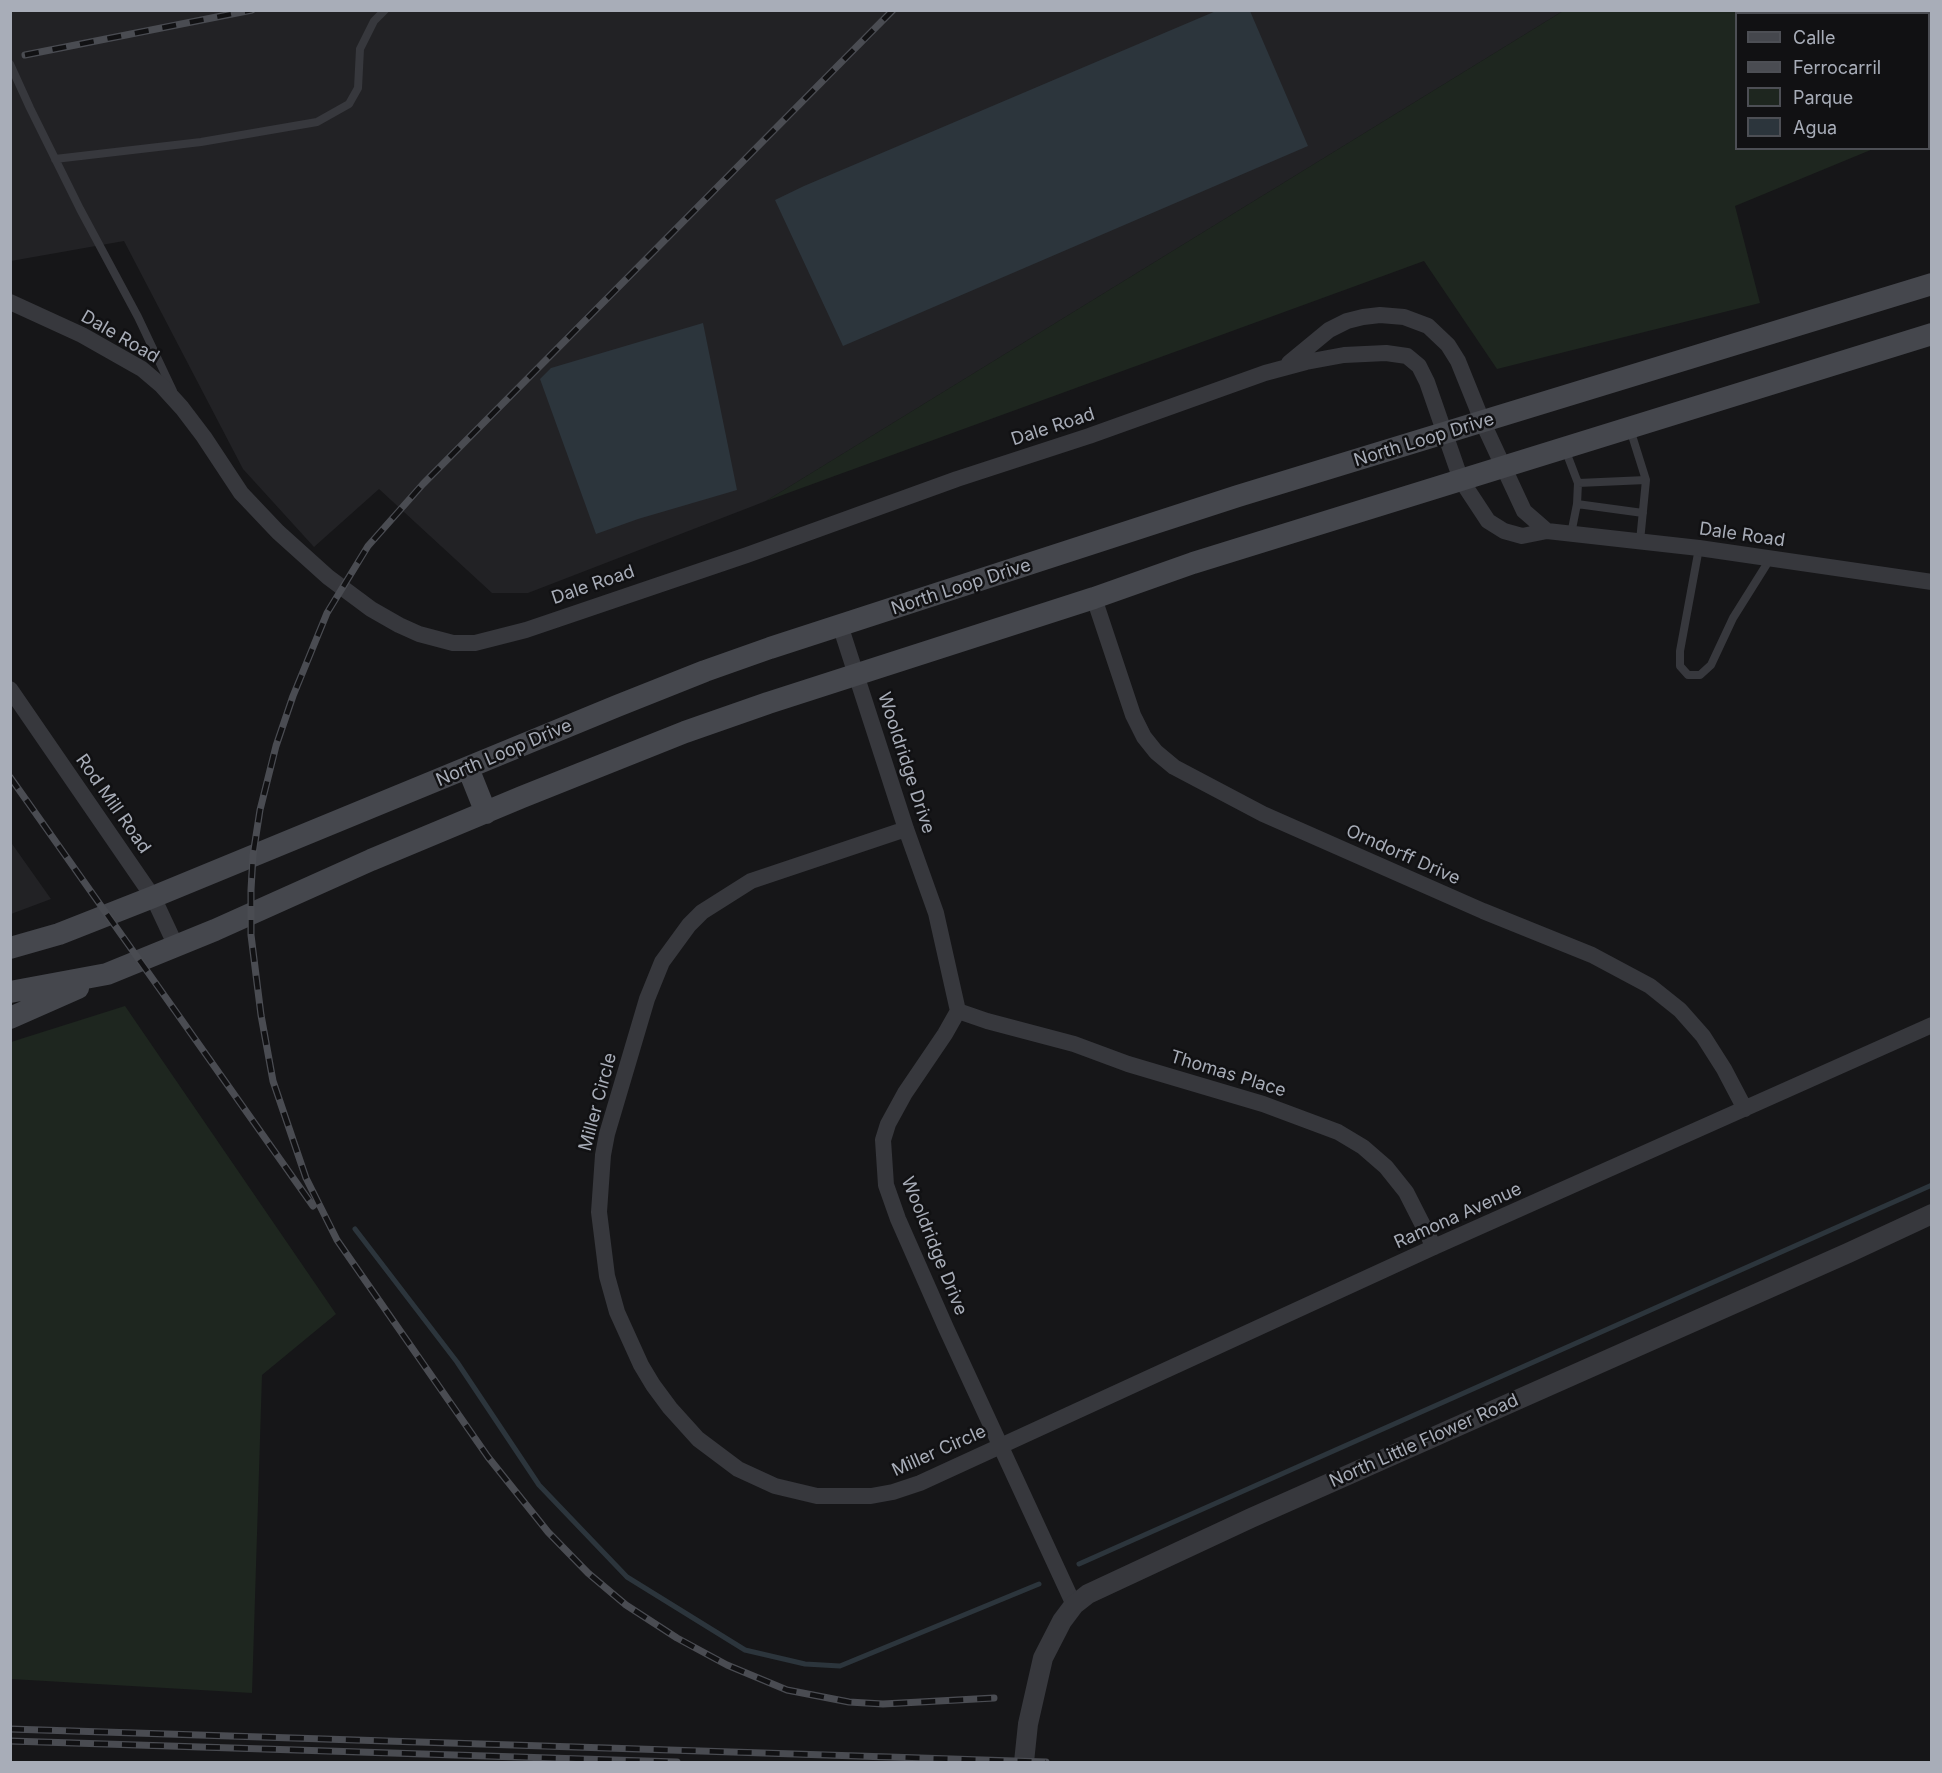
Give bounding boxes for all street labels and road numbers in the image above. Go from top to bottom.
street label: Dale Road [77,306,163,368]
street label: Dale Road [1009,403,1097,451]
street label: North Loop Drive [1351,408,1497,472]
street label: Dale Road [1698,518,1786,552]
street label: North Loop Drive [888,554,1034,620]
street label: Dale Road [549,561,637,609]
street label: Wooldridge Drive [873,690,939,836]
street label: North Loop Drive [433,715,575,791]
street label: Rod Mill Road [71,750,155,858]
street label: Orndorff Drive [1343,820,1463,890]
street label: Thomas Place [1167,1046,1289,1102]
street label: Miller Circle [575,1051,621,1153]
street label: Wooldridge Drive [896,1174,972,1318]
street label: Ramona Avenue [1391,1178,1525,1254]
street label: North Little Flower Road [1326,1390,1522,1492]
street label: Miller Circle [889,1421,989,1481]

